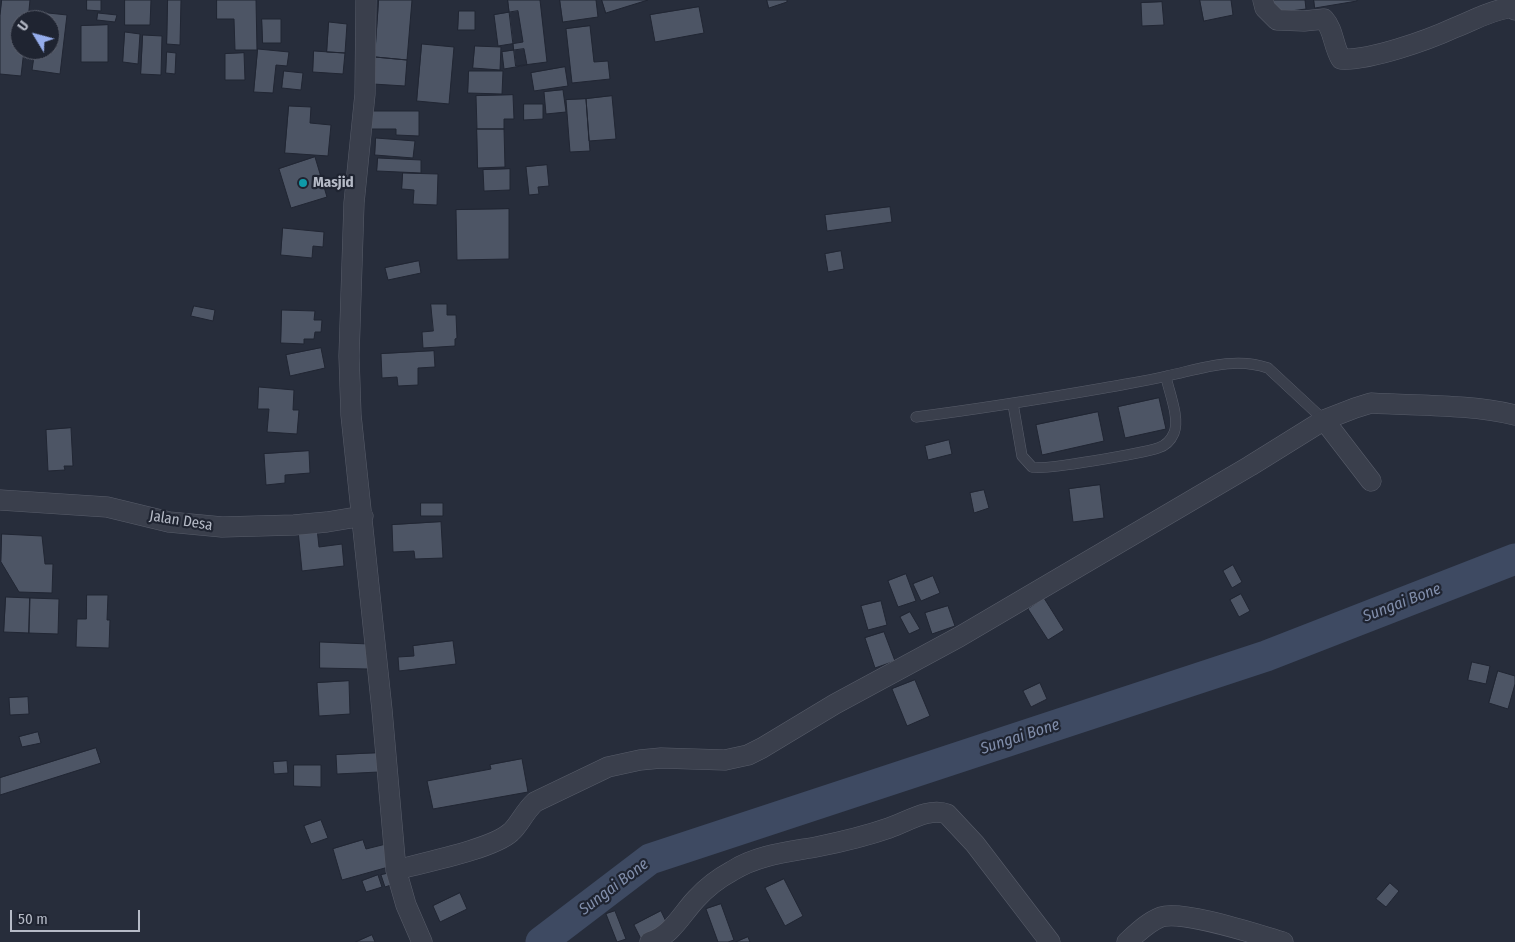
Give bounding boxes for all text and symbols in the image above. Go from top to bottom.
north arrow [10,10,60,60]
text: U [14,18,33,35]
place label: Masjid [313,174,354,192]
marker: Masjid [297,177,309,189]
street label: Jalan Desa [148,507,214,535]
water label: Sungai Bone [1360,579,1444,627]
water label: Sungai Bone [978,715,1062,759]
water label: Sungai Bone [575,855,653,919]
scale bar [12,900,142,932]
text: 50 m [18,910,48,928]

